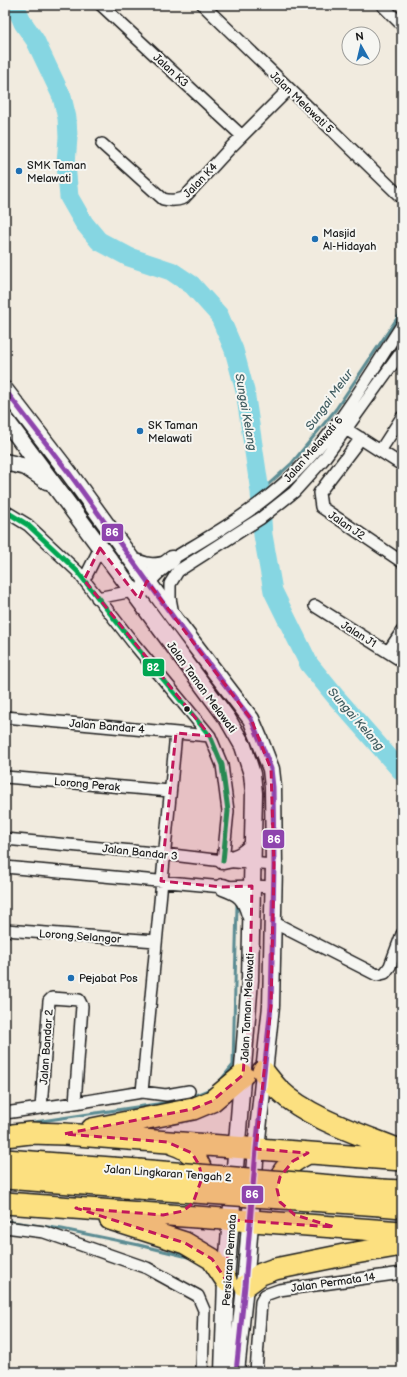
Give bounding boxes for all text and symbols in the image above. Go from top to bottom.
north arrow [341,26,381,66]
text: N [355,30,365,44]
street label: Jalan K3 [150,51,191,90]
street label: Jalan Melawati 5 [267,69,336,136]
place label: SMK Taman Melawati [27,159,86,185]
street label: Jalan K4 [181,160,220,200]
marker: SMK Taman Melawati [14,166,24,176]
place label: Masjid Al-Hidayah [323,227,376,253]
marker: Masjid Al-Hidayah [310,234,320,244]
water label: Sungai Melur [302,366,358,434]
water label: Sungai Kelang [231,372,260,452]
street label: Jalan Melawati 6 [281,413,346,485]
place label: SK Taman Melawati [148,419,198,445]
marker: SK Taman Melawati [135,426,145,436]
street label: Jalan J2 [326,508,368,543]
line badge: 86 [101,523,124,542]
text: 86 [105,526,119,539]
street label: Jalan J1 [339,619,379,650]
street label: Jalan Taman Melawati [164,639,239,735]
line badge: 82 [142,658,165,677]
text: 82 [146,661,160,674]
water label: Sungai Kelang [324,685,387,754]
unlabelled marker [182,704,192,714]
street label: Jalan Bandar 4 [69,717,146,736]
street label: Lorong Perak [53,775,121,794]
line badge: 86 [262,829,285,849]
text: 86 [267,833,281,846]
street label: Jalan Bandar 3 [102,842,179,863]
street label: Lorong Selangor [39,927,122,946]
street label: Jalan Taman Melawati [238,953,257,1063]
place label: Pejabat Pos [79,972,138,985]
marker: Pejabat Pos [66,973,76,983]
street label: Jalan Bandar 2 [37,1008,56,1085]
street label: Jalan Lingkaran Tengah 2 [104,1163,233,1184]
line badge: 86 [241,1185,264,1204]
text: 86 [245,1188,259,1201]
street label: Persiaran Permata [220,1214,239,1306]
street label: Jalan Permata 14 [290,1270,376,1295]

